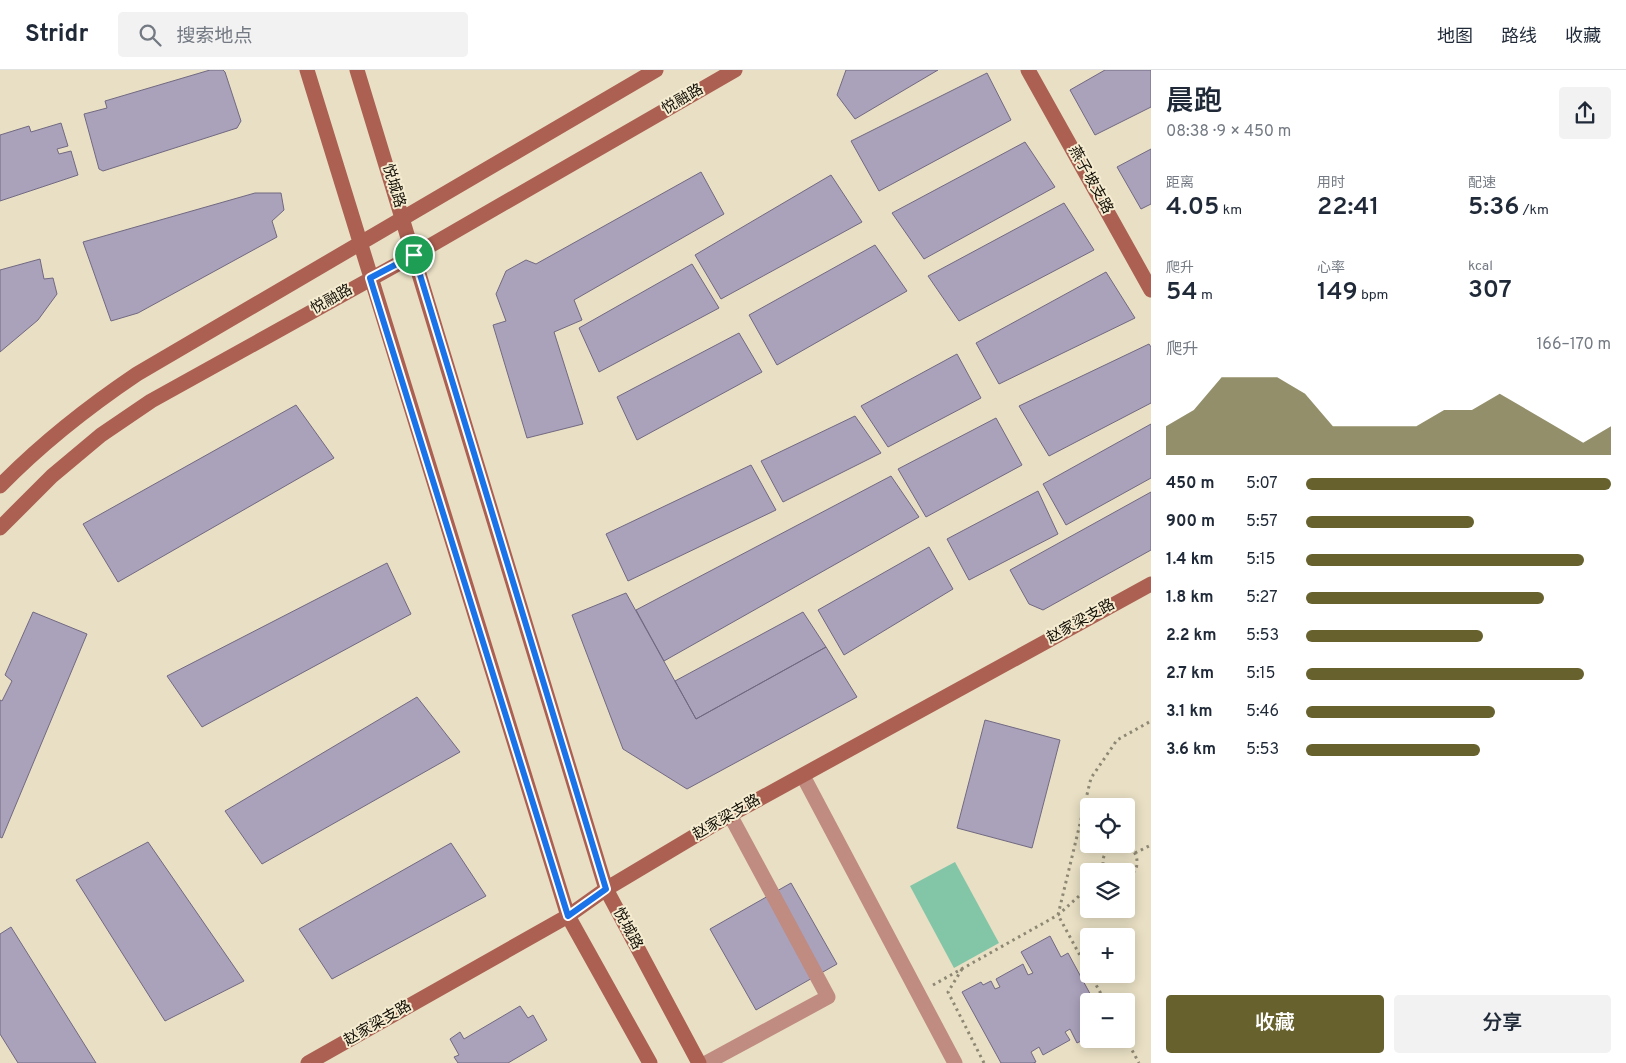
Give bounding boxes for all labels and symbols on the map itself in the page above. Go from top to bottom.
street label: 悦融路 [659,81,707,119]
street label: 燕子坡支路 [1064,143,1116,217]
street label: 悦城路 [377,162,409,210]
pin [393,234,435,276]
street label: 悦融路 [308,281,356,319]
street label: 赵家梁支路 [1044,596,1118,648]
street label: 赵家梁支路 [690,791,764,845]
street label: 悦城路 [608,905,646,953]
street label: 赵家梁支路 [341,997,415,1051]

